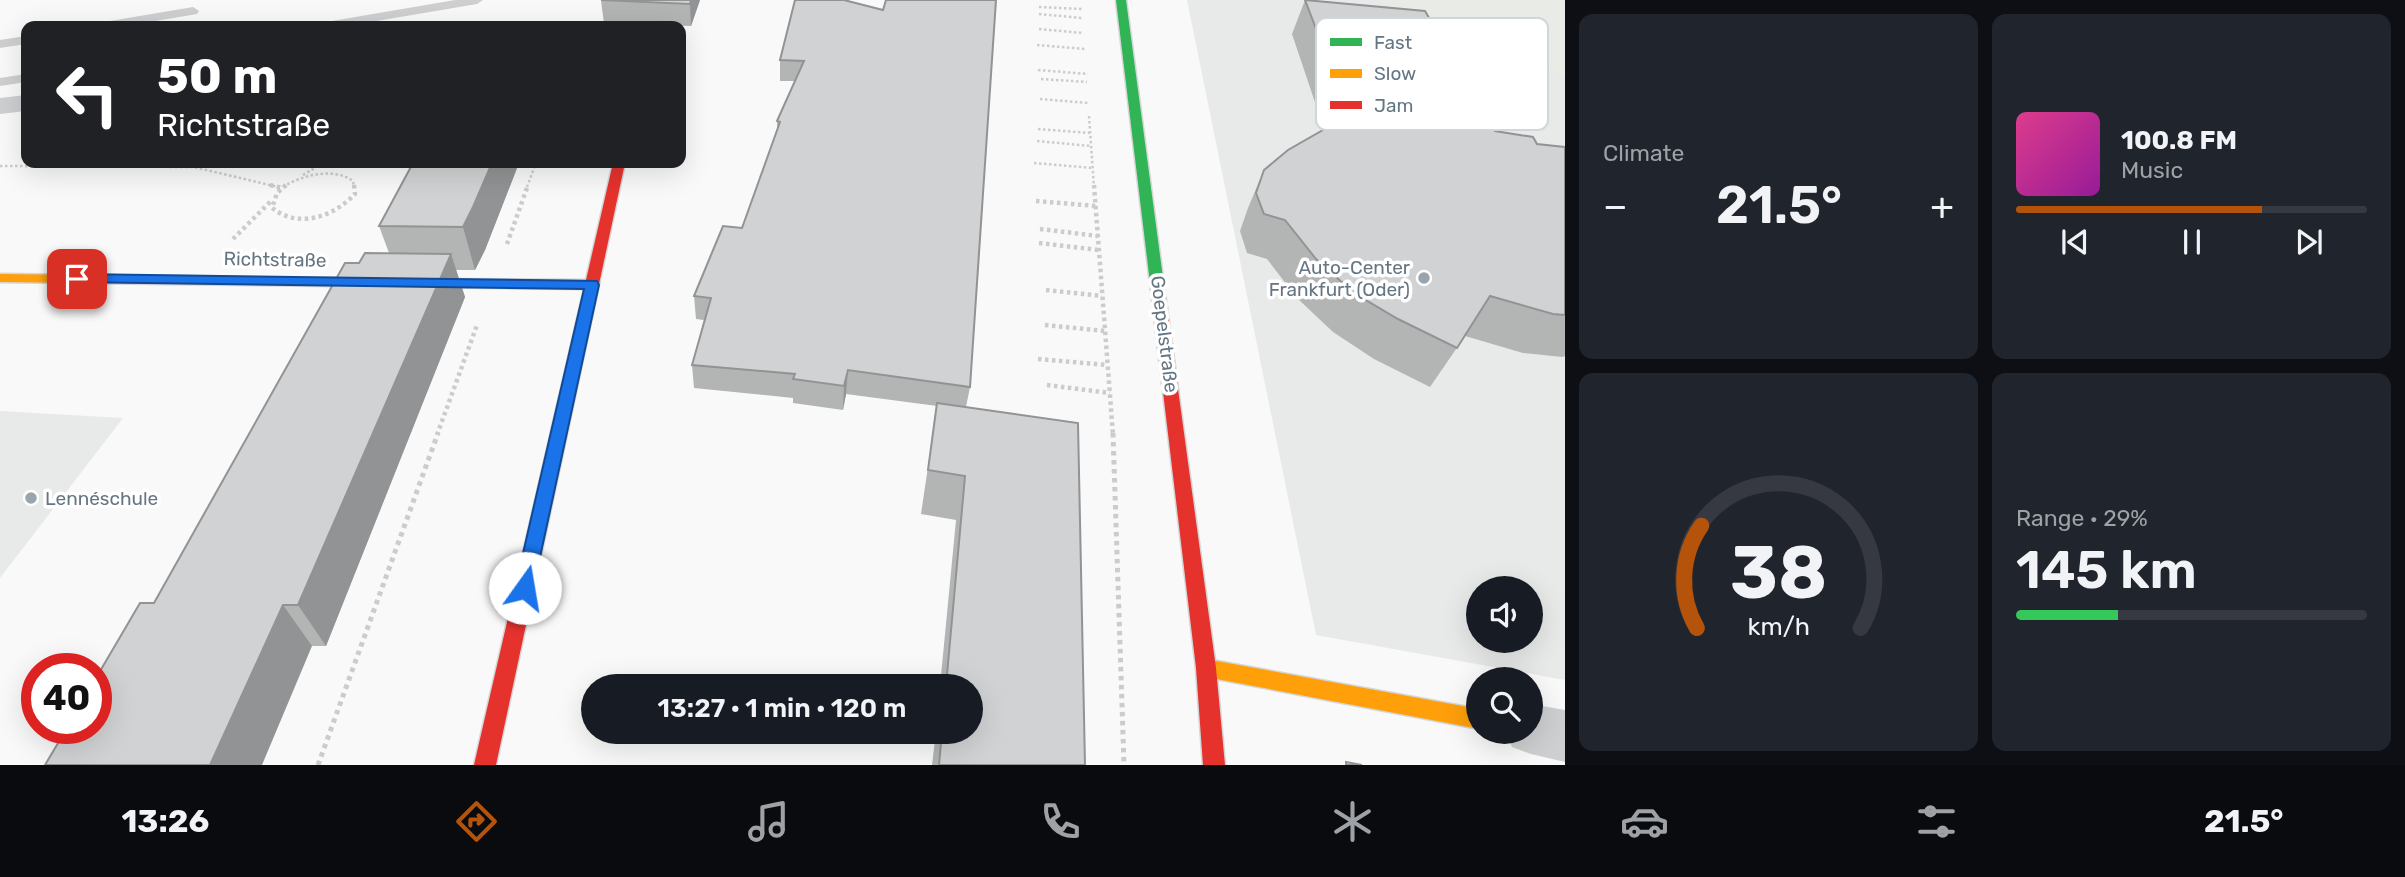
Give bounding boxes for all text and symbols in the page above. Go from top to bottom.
legend [1316,18,1548,130]
text: Fast [1374,31,1413,54]
text: 50 m [157,47,277,105]
icon: left [42,49,133,140]
text: Slow [1374,62,1416,85]
text: Jam [1374,94,1413,117]
text: Richtstraße [157,106,330,144]
text: 100.8 FM [2121,125,2237,156]
text: Climate [1603,139,1684,167]
text: Music [2121,156,2183,184]
text: 21.5° [1716,174,1842,236]
text: − [1603,183,1628,229]
text: + [1930,183,1954,229]
icon: previous [2056,223,2094,261]
icon: pause [2173,223,2211,261]
icon: next [2290,223,2328,261]
street label: Richtstraße [223,247,327,272]
pin [47,249,107,309]
place label: Auto-Center Frankfurt (Oder) [1269,256,1411,301]
icon: arrive [58,260,96,298]
marker: Auto-Center Frankfurt (Oder) [1416,270,1432,286]
street label: Goepelstraße [1146,274,1183,394]
place label: Lennéschule [45,487,158,510]
marker: Lennéschule [23,490,39,506]
text: Range · 29% [2016,504,2148,532]
text: 38 [1730,530,1827,616]
text: 145 km [2016,539,2197,601]
position arrow [488,551,562,625]
map controls [1466,576,1543,744]
button: sound [1466,576,1543,653]
text: km/h [1747,612,1810,641]
speed limit sign: 40 [21,653,112,744]
button: search [1466,667,1543,744]
text: 13:27 · 1 min · 120 m [658,693,906,724]
icon: directions [452,797,501,846]
icon: music [744,797,793,846]
icon: phone [1036,797,1085,846]
icon: climate [1328,797,1377,846]
icon: car [1620,797,1669,846]
icon: filters [1912,797,1961,846]
text: 13:26 [121,802,209,840]
text: 21.5° [2204,802,2284,840]

